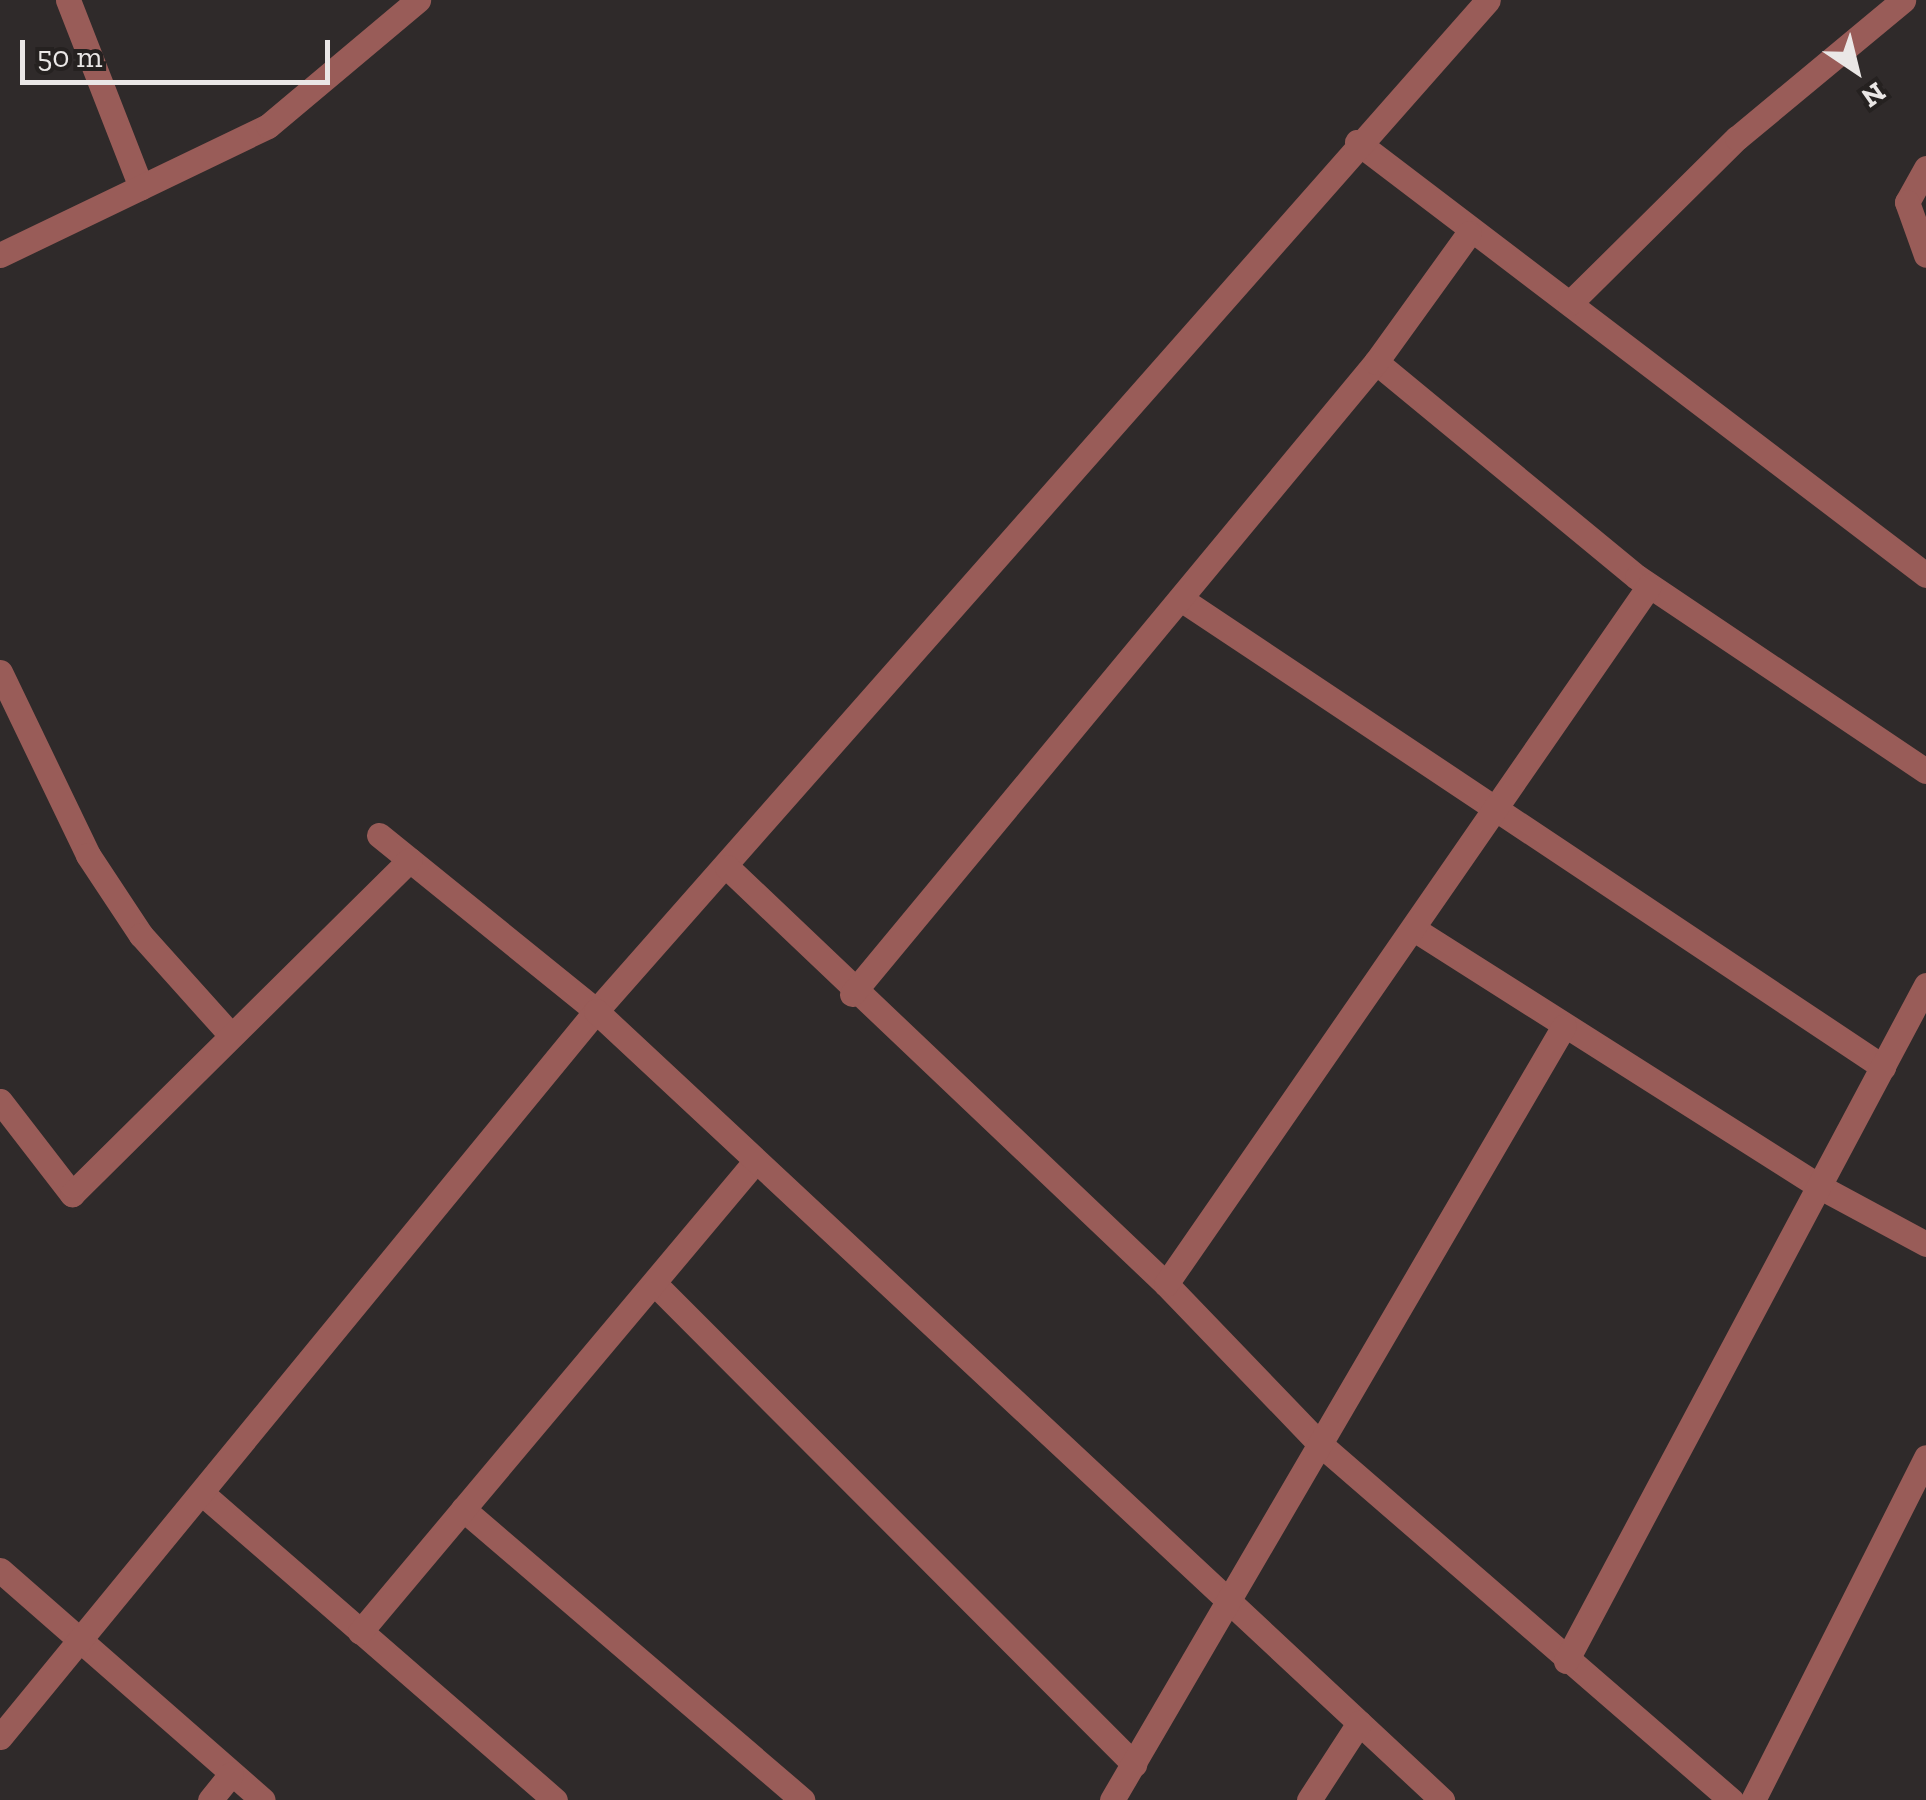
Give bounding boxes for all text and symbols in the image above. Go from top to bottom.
scale bar [25,20,335,82]
north arrow [1806,20,1906,120]
text: 50 m [37,39,102,75]
text: N [1855,75,1892,115]

